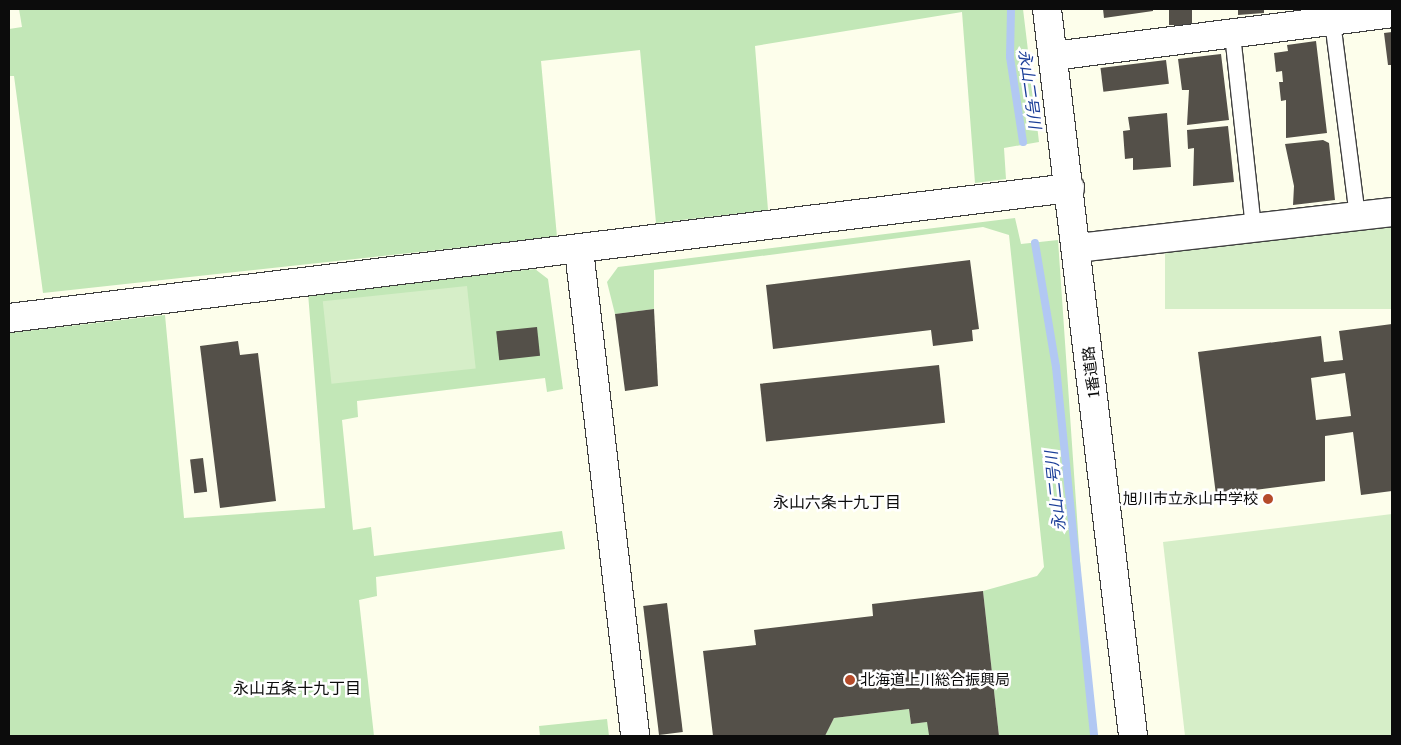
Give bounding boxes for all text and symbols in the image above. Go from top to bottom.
water label: 永山二号川 [1015,48,1045,130]
street label: 1番道路 [1079,345,1103,399]
water label: 永山二号川 [1041,450,1069,532]
place label: 旭川市立永山中学校 [1123,490,1258,508]
district label: 永山六条十九丁目 [773,492,901,512]
marker: 旭川市立永山中学校 [1262,493,1274,505]
place label: 北海道上川総合振興局 [860,671,1010,689]
marker: 北海道上川総合振興局 [844,674,856,686]
district label: 永山五条十九丁目 [233,678,361,698]

